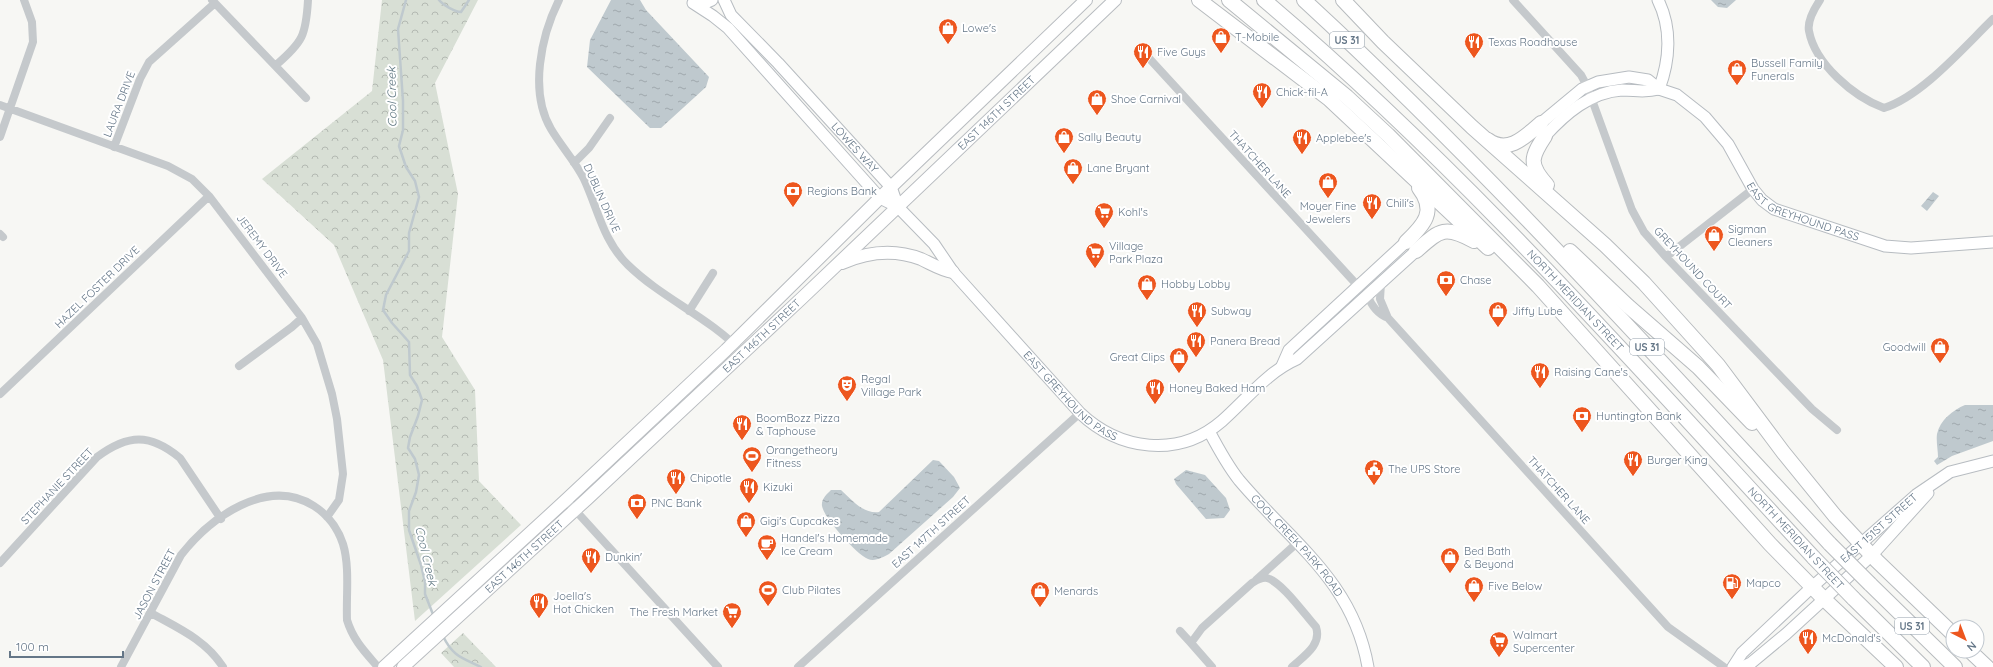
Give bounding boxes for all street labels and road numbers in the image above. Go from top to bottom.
road number: US 31 [1330,32,1364,48]
street label: LAURA DRIVE [100,69,138,139]
street label: EAST 146TH STREET [955,72,1038,153]
street label: LOWES WAY [828,119,881,176]
street label: THATCHER LANE [1226,127,1294,201]
street label: DUBLIN DRIVE [581,161,623,235]
street label: EAST GREYHOUND PASS [1744,180,1861,244]
street label: JEREMY DRIVE [234,211,290,281]
street label: GREYHOUND COURT [1651,224,1735,312]
street label: HAZEL FOSTER DRIVE [52,243,142,331]
street label: NORTH MERIDIAN STREET [1524,247,1627,355]
street label: EAST 146TH STREET [719,296,804,376]
road number: US 31 [1630,339,1664,355]
street label: EAST GREYHOUND PASS [1020,348,1120,444]
street label: STEPHANIE STREET [18,444,96,527]
street label: THATCHER LANE [1525,453,1593,527]
street label: NORTH MERIDIAN STREET [1745,484,1847,592]
street label: EAST 151ST STREET [1837,490,1921,566]
street label: COOL CREEK PARK ROAD [1248,491,1346,599]
street label: EAST 147TH STREET [889,493,974,571]
street label: EAST 146TH STREET [482,517,567,596]
street label: JASON STREET [129,546,179,622]
road number: US 31 [1895,618,1929,634]

